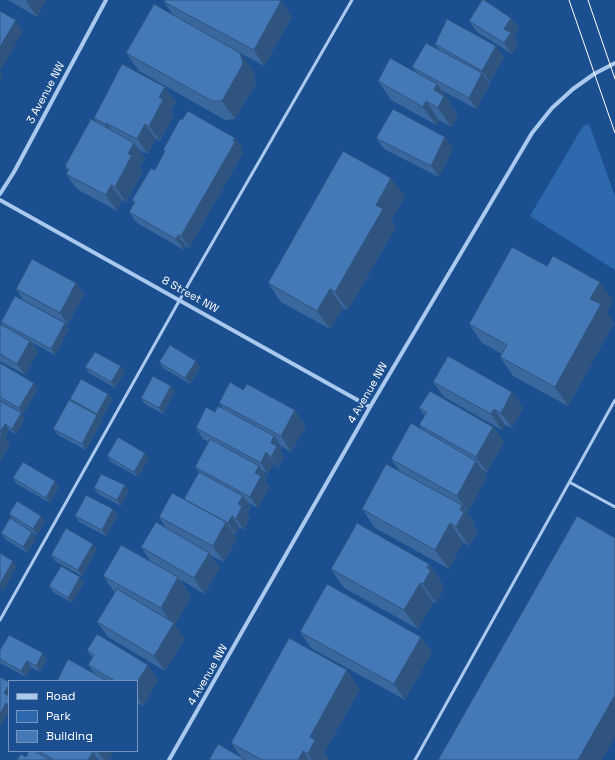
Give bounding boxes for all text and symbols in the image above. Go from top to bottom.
street label: 3 Avenue NW [24,60,68,126]
street label: 8 Street NW [159,274,221,316]
street label: 4 Avenue NW [345,360,391,426]
street label: 4 Avenue NW [185,642,231,708]
legend [8,680,138,752]
text: Road [46,688,75,704]
text: Park [46,708,71,724]
text: Building [46,728,93,744]

